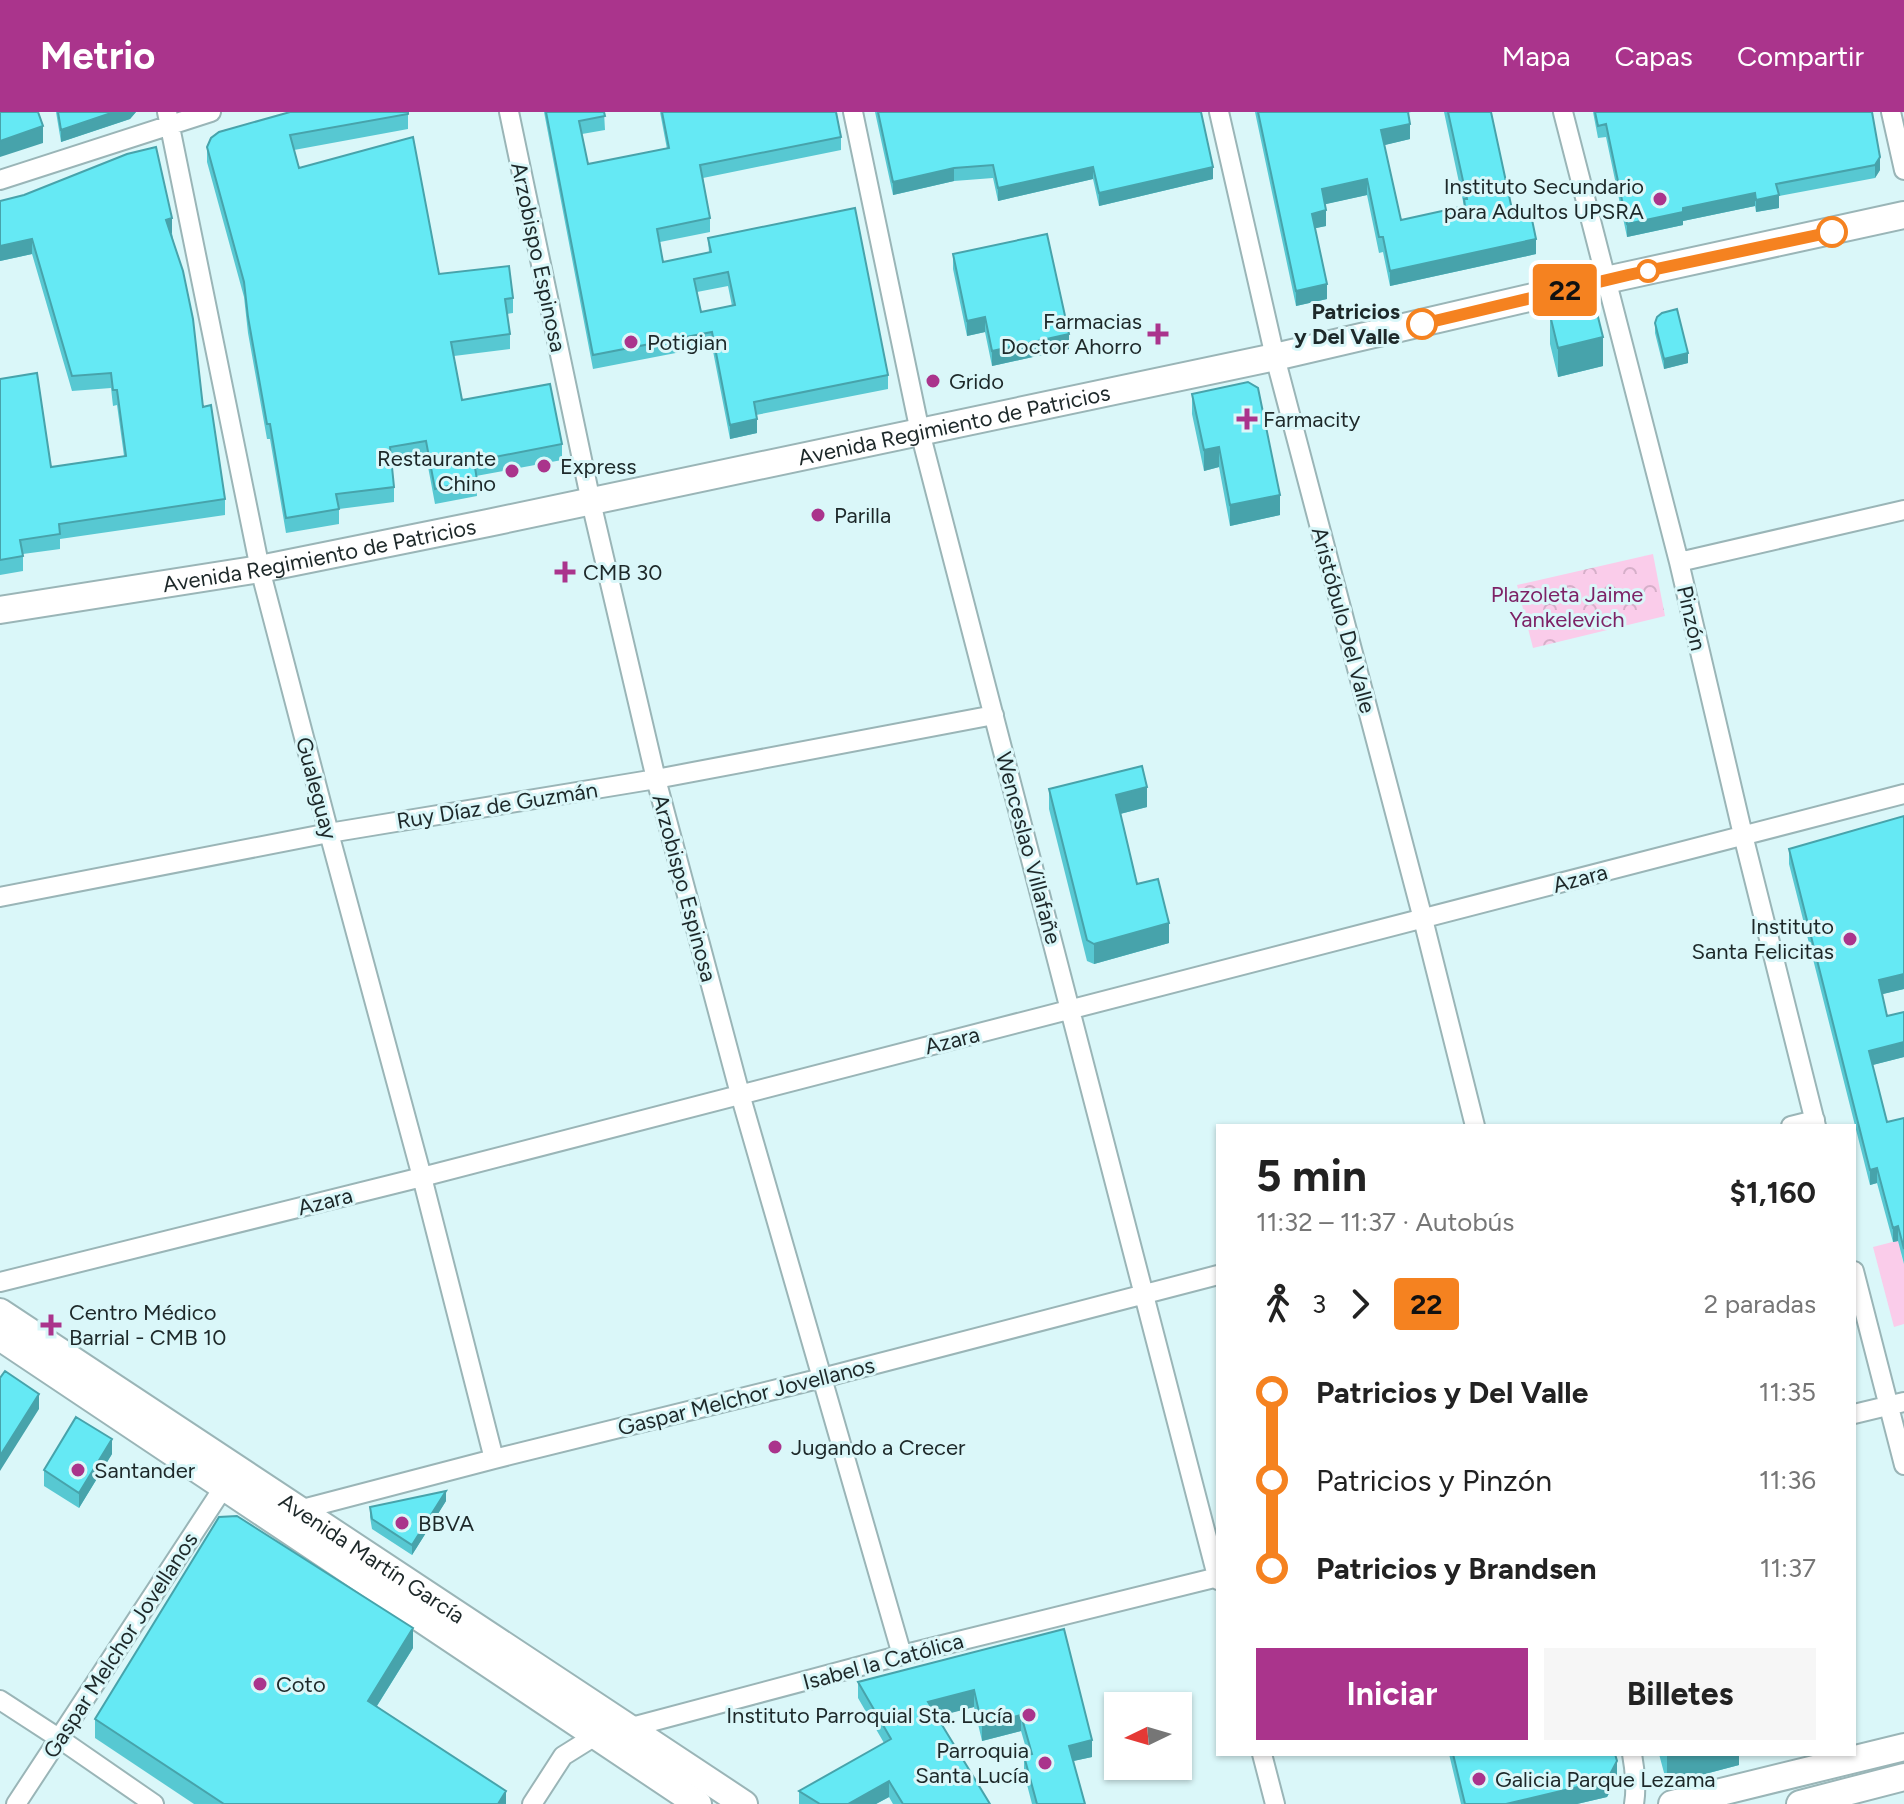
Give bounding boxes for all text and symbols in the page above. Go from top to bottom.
text: Metrio [40,33,155,79]
text: Mapa [1502,39,1571,73]
text: Capas [1615,39,1693,73]
text: Compartir [1737,39,1864,73]
street label: Arzobispo Espinosa [505,160,572,354]
place label: Instituto Secundario para Adultos UPSRA [1444,173,1644,225]
marker: Instituto Secundario para Adultos UPSRA [1651,190,1669,208]
unlabelled marker [1817,217,1847,247]
unlabelled marker [1637,260,1659,282]
line badge: 22 [1529,264,1601,316]
text: 22 [1549,273,1581,307]
place label: Patricios y Del Valle [1294,298,1400,350]
place label: Farmacias Doctor Ahorro [1001,308,1142,360]
marker: Patricios y Del Valle [1407,309,1437,339]
marker: Farmacias Doctor Ahorro [1149,325,1167,343]
place label: Potigian [647,329,727,356]
marker: Potigian [622,333,640,351]
place label: Grido [949,368,1004,395]
marker: Grido [924,372,942,390]
street label: Avenida Regimiento de Patricios [796,379,1113,471]
place label: Farmacity [1263,406,1361,433]
marker: Farmacity [1238,410,1256,428]
place label: Restaurante Chino [377,445,496,497]
place label: Express [560,453,636,480]
marker: Express [535,457,553,475]
marker: Restaurante Chino [503,462,521,480]
place label: Parilla [834,502,891,529]
marker: Parilla [809,506,827,524]
street label: Avenida Regimiento de Patricios [161,513,478,598]
street label: Aristóbulo Del Valle [1306,524,1381,716]
place label: CMB 30 [583,559,662,586]
marker: CMB 30 [554,561,576,583]
park label: Plazoleta Jaime Yankelevich [1491,581,1643,633]
street label: Pinzón [1671,583,1712,653]
street label: Gualeguay [290,734,343,843]
street label: Wenceslao Villafañe [990,749,1067,947]
street label: Ruy Díaz de Guzmán [395,776,599,835]
street label: Arzobispo Espinosa [646,791,723,985]
street label: Azara [1550,858,1610,899]
place label: Instituto Santa Felicitas [1692,913,1834,965]
marker: Instituto Santa Felicitas [1841,930,1859,948]
street label: Azara [922,1021,982,1060]
text: 5 min [1256,1149,1367,1202]
text: $1,160 [1730,1174,1816,1211]
street label: Azara [295,1182,355,1221]
text: 11:32 – 11:37 · Autobús [1256,1206,1514,1238]
icon: walk [1256,1282,1300,1326]
icon: forward [1338,1282,1382,1326]
text: 22 [1410,1287,1443,1321]
text: 3 [1312,1288,1326,1320]
text: 2 paradas [1704,1288,1816,1320]
place label: Centro Médico Barrial - CMB 10 [69,1299,226,1351]
marker: Centro Médico Barrial - CMB 10 [40,1314,62,1336]
street label: Gaspar Melchor Jovellanos [615,1351,877,1441]
text: Patricios y Del Valle [1316,1374,1588,1411]
text: 11:35 [1759,1376,1816,1408]
place label: Jugando a Crecer [791,1434,966,1461]
marker: Jugando a Crecer [766,1438,784,1456]
place label: Santander [94,1457,196,1484]
marker: Santander [69,1461,87,1479]
text: Patricios y Pinzón [1316,1462,1552,1499]
text: 11:36 [1759,1464,1816,1496]
street label: Avenida Martín García [274,1487,470,1630]
place label: BBVA [418,1510,474,1537]
marker: BBVA [393,1514,411,1532]
street label: Gaspar Melchor Jovellanos [37,1527,204,1763]
text: Patricios y Brandsen [1316,1550,1597,1587]
text: 11:37 [1760,1552,1816,1584]
street label: Isabel la Católica [800,1627,966,1696]
button: Iniciar [1256,1648,1528,1740]
button: Billetes [1544,1648,1816,1740]
place label: Coto [276,1671,326,1698]
marker: Coto [251,1675,269,1693]
north arrow [1104,1692,1192,1780]
map controls [1104,1692,1192,1780]
place label: Instituto Parroquial Sta. Lucía [726,1702,1013,1729]
marker: Instituto Parroquial Sta. Lucía [1020,1706,1038,1724]
place label: Parroquia Santa Lucía [915,1737,1029,1789]
marker: Parroquia Santa Lucía [1036,1754,1054,1772]
place label: Galicia Parque Lezama [1495,1766,1716,1793]
marker: Galicia Parque Lezama [1470,1770,1488,1788]

